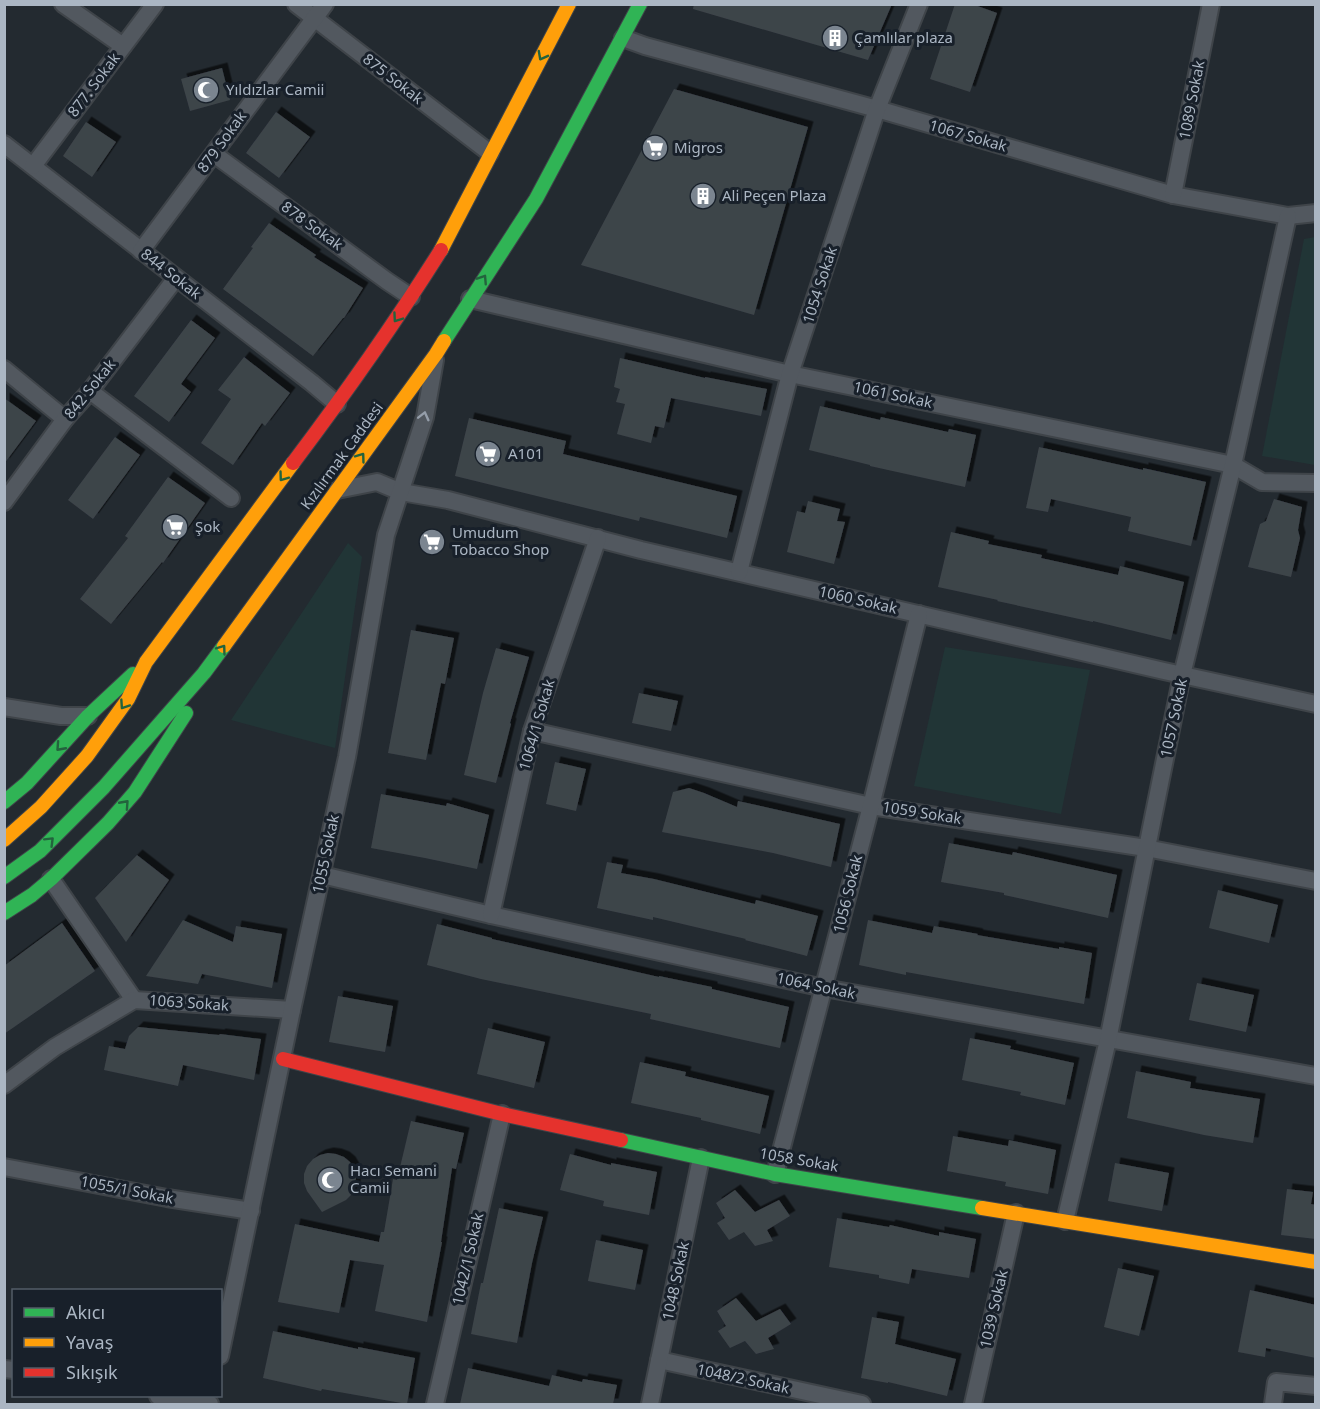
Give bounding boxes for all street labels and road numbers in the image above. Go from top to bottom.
street label: 877. Sokak [63,48,124,121]
street label: 875 Sokak [359,48,428,108]
street label: 1089 Sokak [1174,59,1208,141]
street label: 879 Sokak [192,107,250,176]
street label: 1067 Sokak [927,114,1009,156]
street label: 878 Sokak [278,196,347,254]
street label: 844 Sokak [137,243,206,303]
street label: 1054 Sokak [797,244,841,326]
street label: 842 Sokak [59,354,119,422]
street label: 1061 Sokak [852,376,934,412]
street label: Kızılırmak Caddesi [295,398,387,513]
street label: 1060 Sokak [817,580,899,618]
street label: 1064/1 Sokak [513,677,559,773]
street label: 1057 Sokak [1155,677,1191,759]
street label: 1059 Sokak [881,796,963,828]
street label: 1055 Sokak [307,813,343,895]
street label: 1056 Sokak [828,853,866,935]
street label: 1064 Sokak [775,967,857,1003]
street label: 1063 Sokak [148,989,230,1015]
street label: 1058 Sokak [758,1142,840,1176]
street label: 1055/1 Sokak [79,1170,175,1208]
street label: 1042/1 Sokak [447,1211,487,1307]
street label: 1048 Sokak [657,1240,693,1322]
street label: 1039 Sokak [974,1268,1012,1350]
street label: 1048/2 Sokak [695,1358,791,1398]

